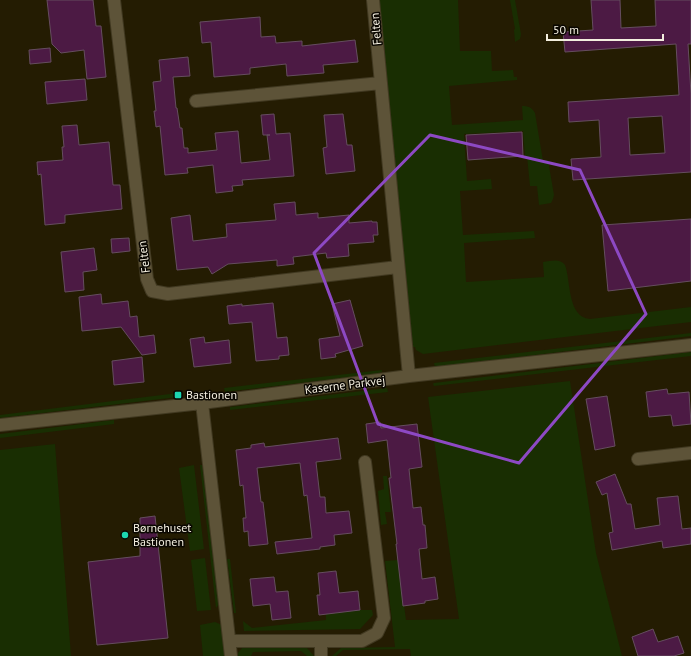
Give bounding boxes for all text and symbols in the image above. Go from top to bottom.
street label: Felten [367,12,384,46]
scale bar [547,16,663,42]
text: 50 m [553,22,579,37]
street label: Felten [134,240,153,274]
street label: Kaserne Parkvej [304,372,386,397]
place label: Bastionen [186,387,237,402]
marker: Bastionen [173,390,183,400]
place label: Børnehuset Bastionen [133,520,191,549]
marker: Børnehuset Bastionen [120,530,130,540]

